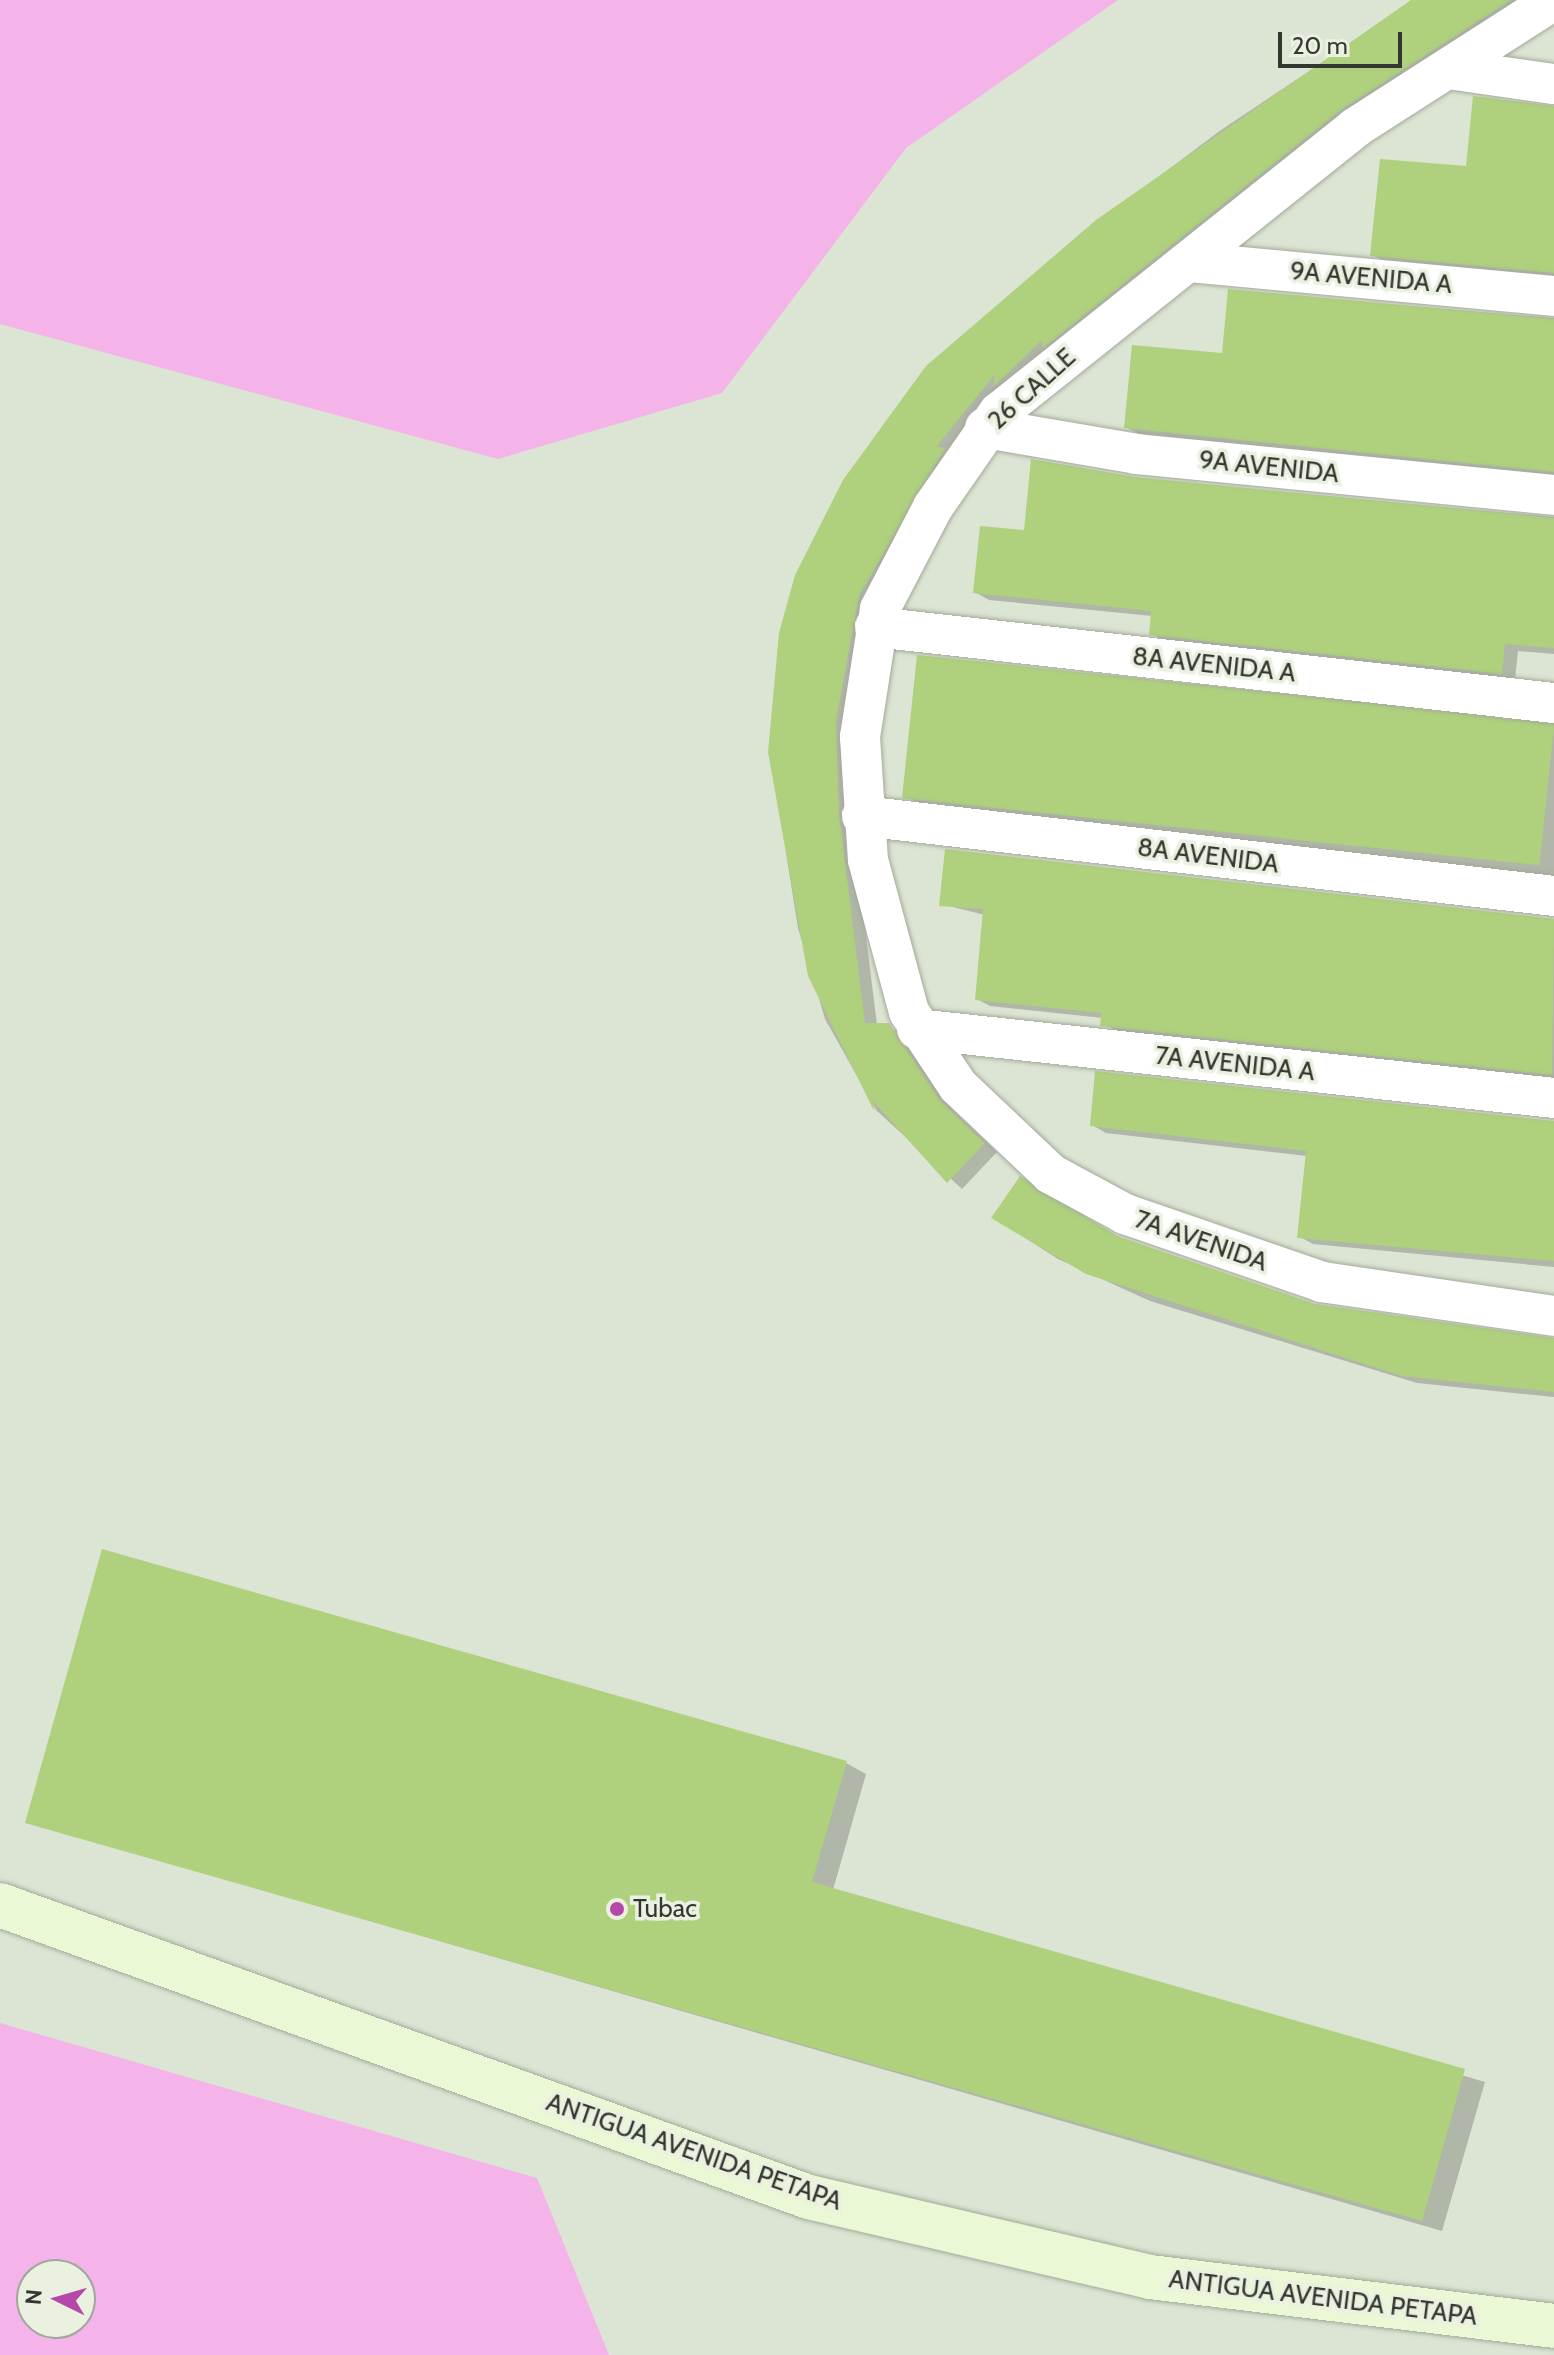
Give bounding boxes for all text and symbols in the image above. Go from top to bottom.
scale bar [1282,16,1406,66]
text: 20 m [1292,31,1348,60]
street label: 9A AVENIDA A [1289,255,1453,301]
street label: 26 CALLE [982,342,1082,436]
street label: 9A AVENIDA [1197,444,1341,490]
street label: 8A AVENIDA A [1131,641,1297,689]
street label: 8A AVENIDA [1136,832,1280,880]
street label: 7A AVENIDA A [1154,1040,1316,1088]
street label: 7A AVENIDA [1131,1204,1271,1278]
place label: Tubac [633,1893,697,1925]
marker: Tubac [608,1900,626,1918]
street label: ANTIGUA AVENIDA PETAPA [542,2087,846,2217]
north arrow [16,2259,96,2339]
street label: ANTIGUA AVENIDA PETAPA [1167,2264,1479,2332]
text: N [19,2288,48,2306]

